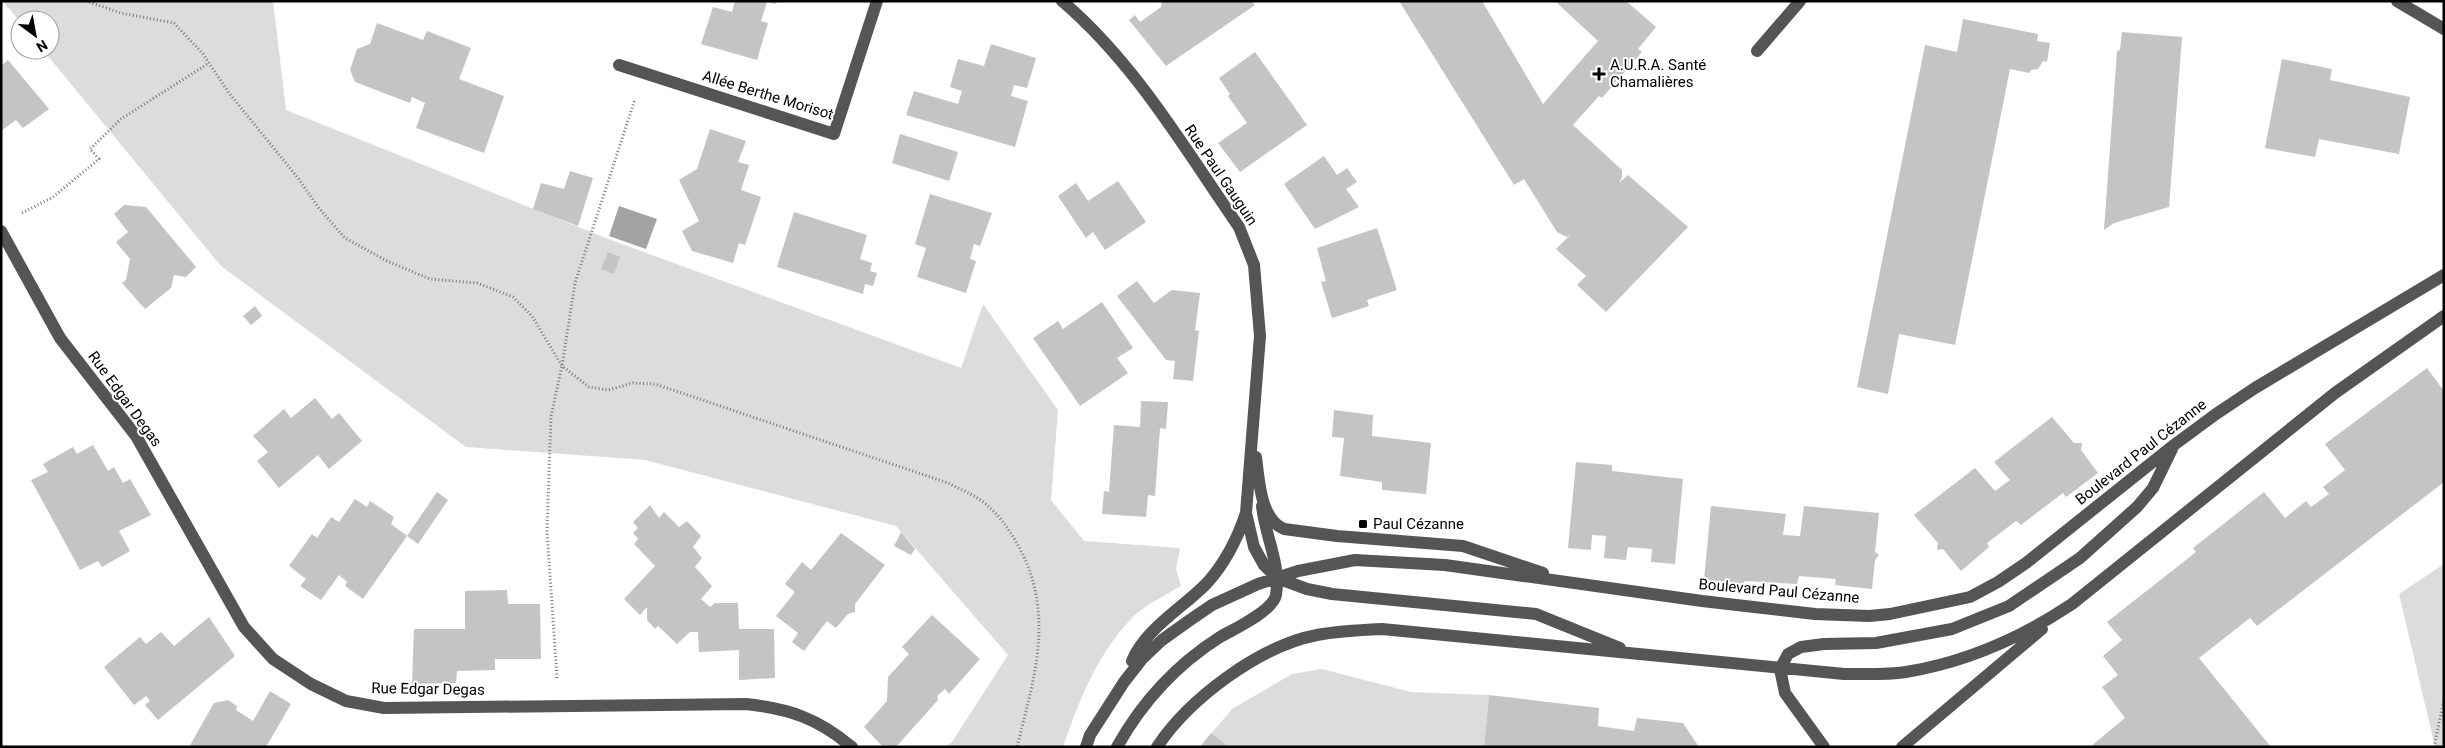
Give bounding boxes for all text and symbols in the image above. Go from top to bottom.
north arrow [10,10,60,60]
text: N [33,37,50,55]
place label: A.U.R.A. Santé Chamalières [1610,56,1706,91]
street label: Allée Berthe Morisot [700,67,836,123]
marker: A.U.R.A. Santé Chamalières [1592,67,1606,81]
street label: Rue Paul Gauguin [1181,121,1261,229]
street label: Rue Edgar Degas [84,348,166,450]
street label: Boulevard Paul Cézanne [2072,395,2210,509]
place label: Paul Cézanne [1373,515,1464,533]
marker: Paul Cézanne [1357,518,1369,530]
street label: Boulevard Paul Cézanne [1698,575,1860,607]
street label: Rue Edgar Degas [371,679,485,699]

